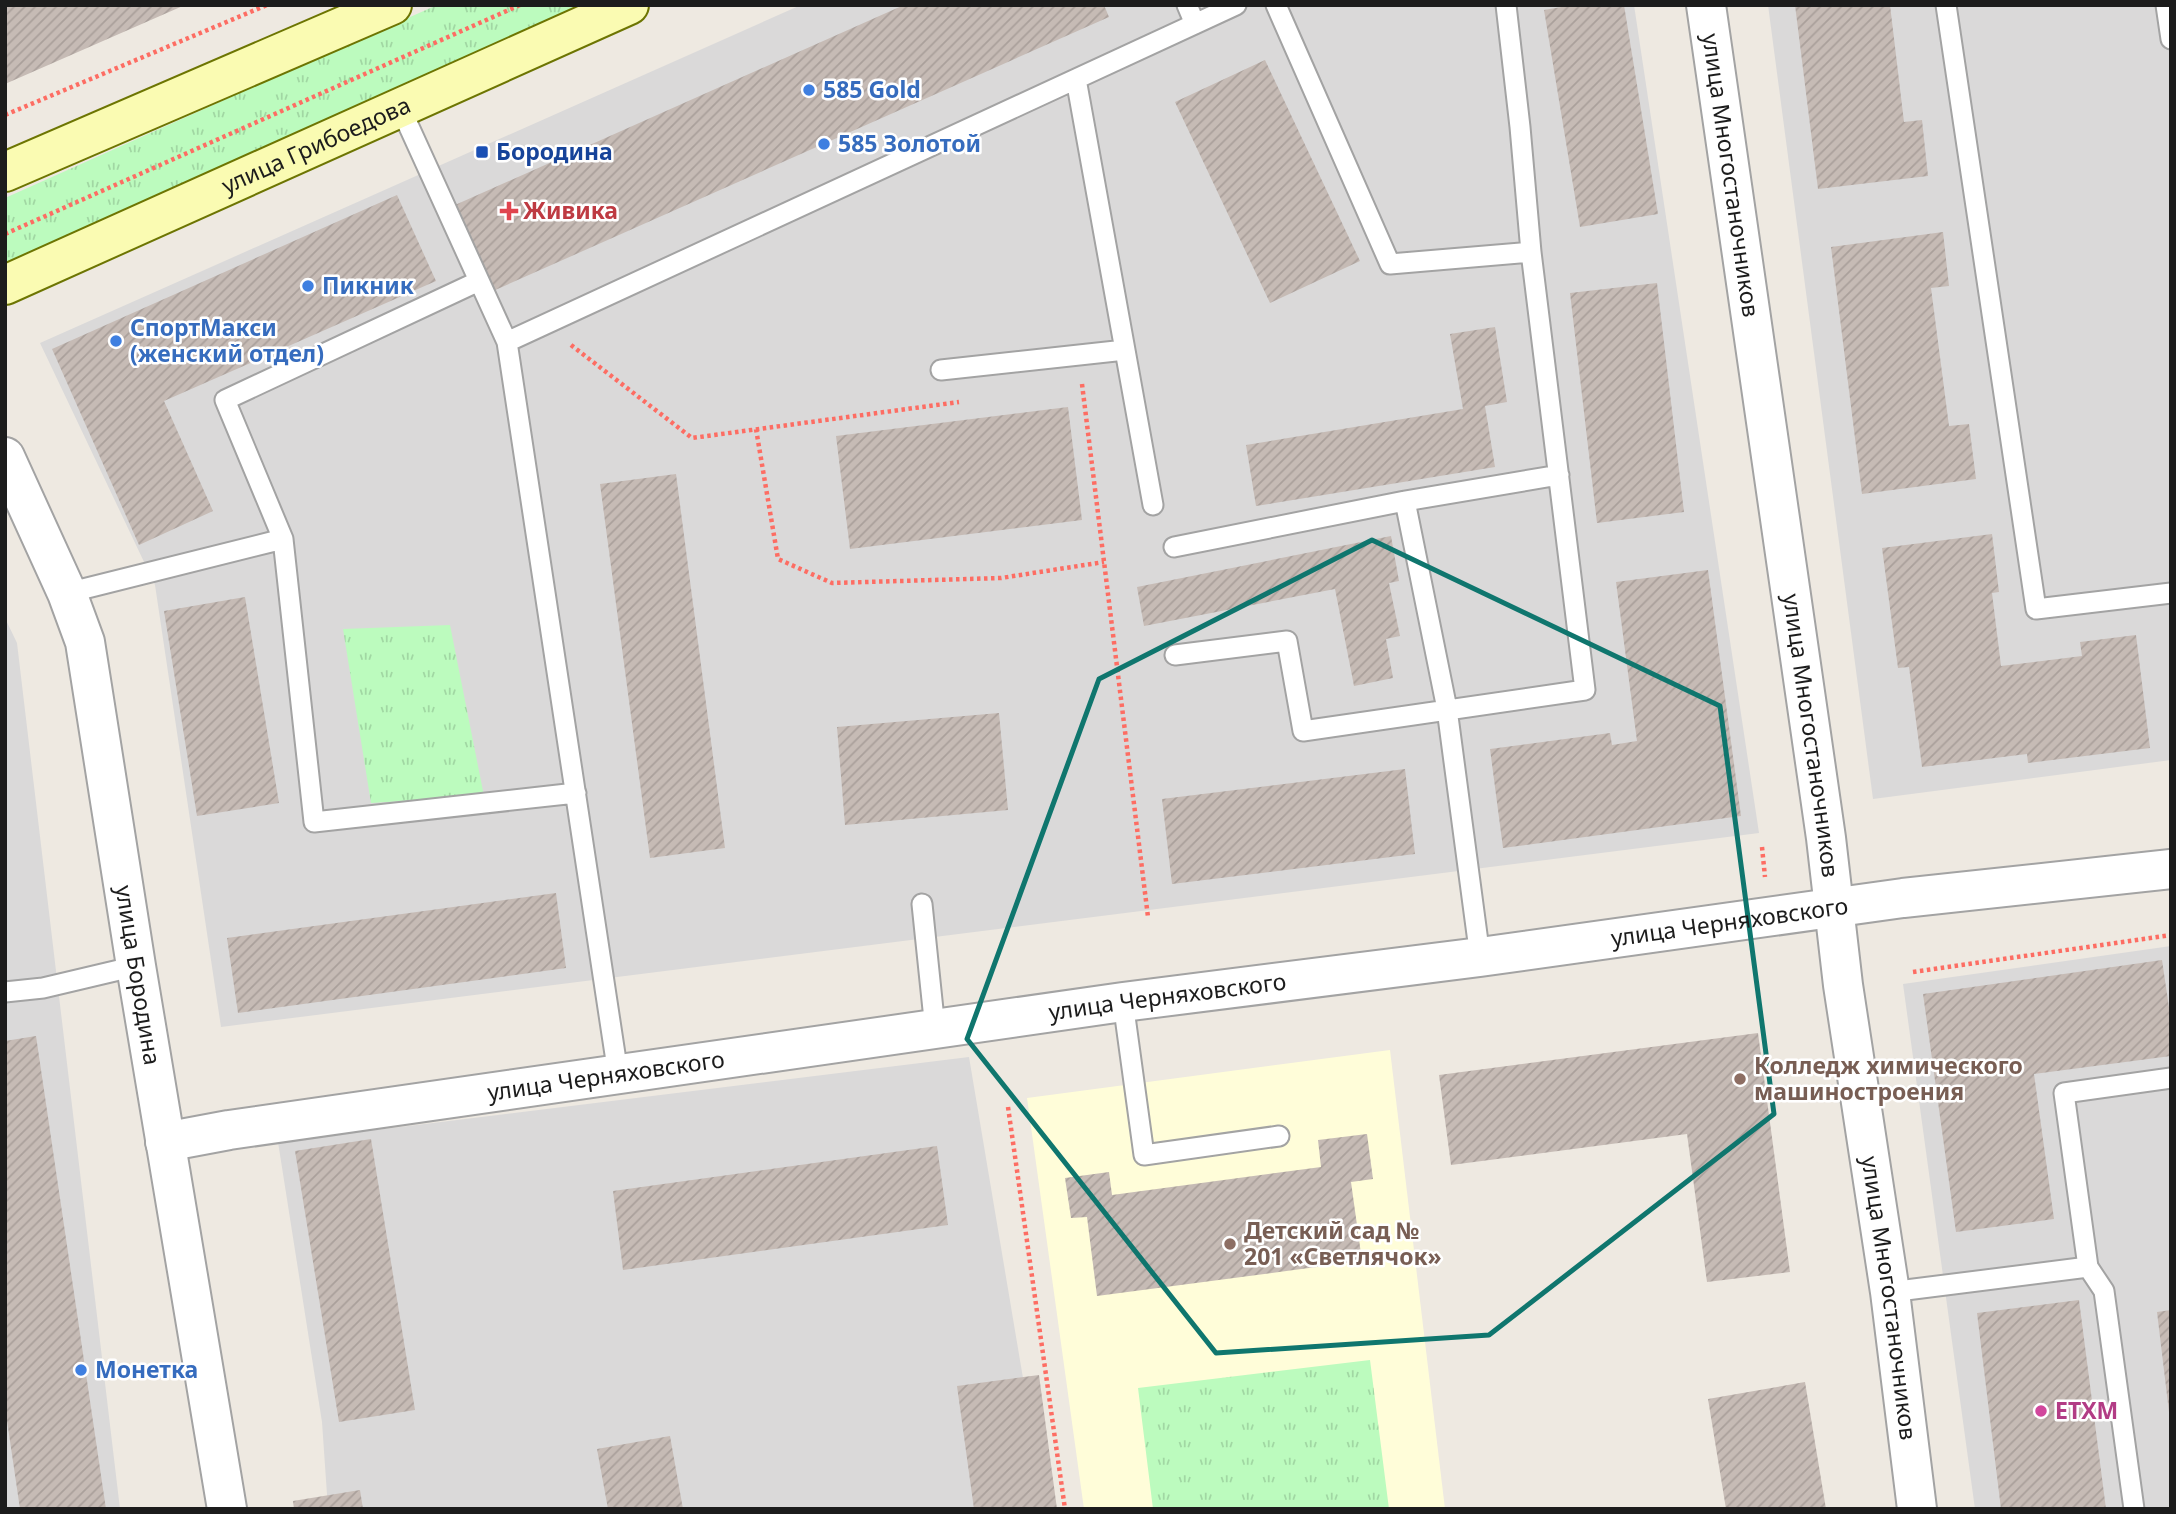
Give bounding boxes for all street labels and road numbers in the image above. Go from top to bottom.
street label: улица Многостаночников [1695,31,1768,319]
street label: улица Грибоедова [216,88,415,201]
street label: улица Многостаночников [1776,591,1847,879]
street label: улица Бородина [109,883,169,1067]
street label: улица Черняховского [1609,889,1850,954]
street label: улица Черняховского [1047,965,1288,1027]
street label: улица Черняховского [485,1042,726,1108]
street label: улица Многостаночников [1854,1154,1925,1442]

